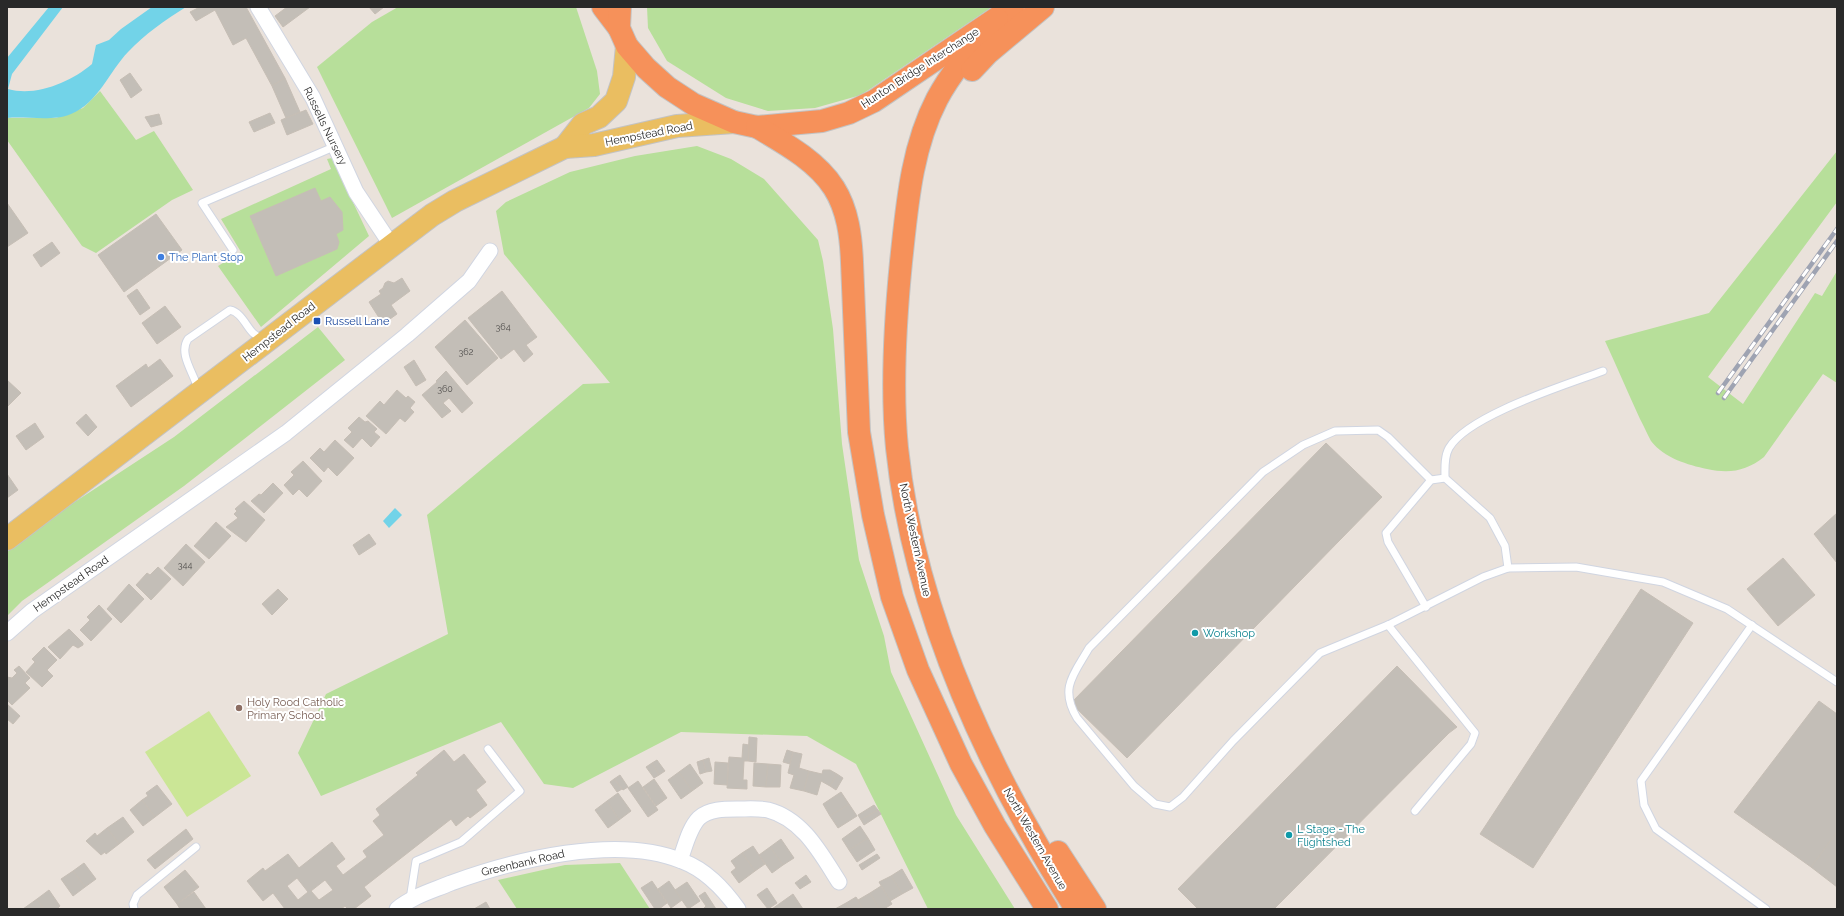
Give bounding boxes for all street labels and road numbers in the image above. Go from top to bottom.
street label: Hunton Bridge Interchange [859,25,982,111]
street label: Russells Nursery [300,85,350,167]
street label: Hempstead Road [604,119,694,149]
street label: Hempstead Road [240,299,318,364]
street label: North Western Avenue [897,482,933,598]
street label: Hempstead Road [31,553,111,615]
street label: North Western Avenue [1001,786,1070,893]
street label: Greenbank Road [480,847,566,879]

